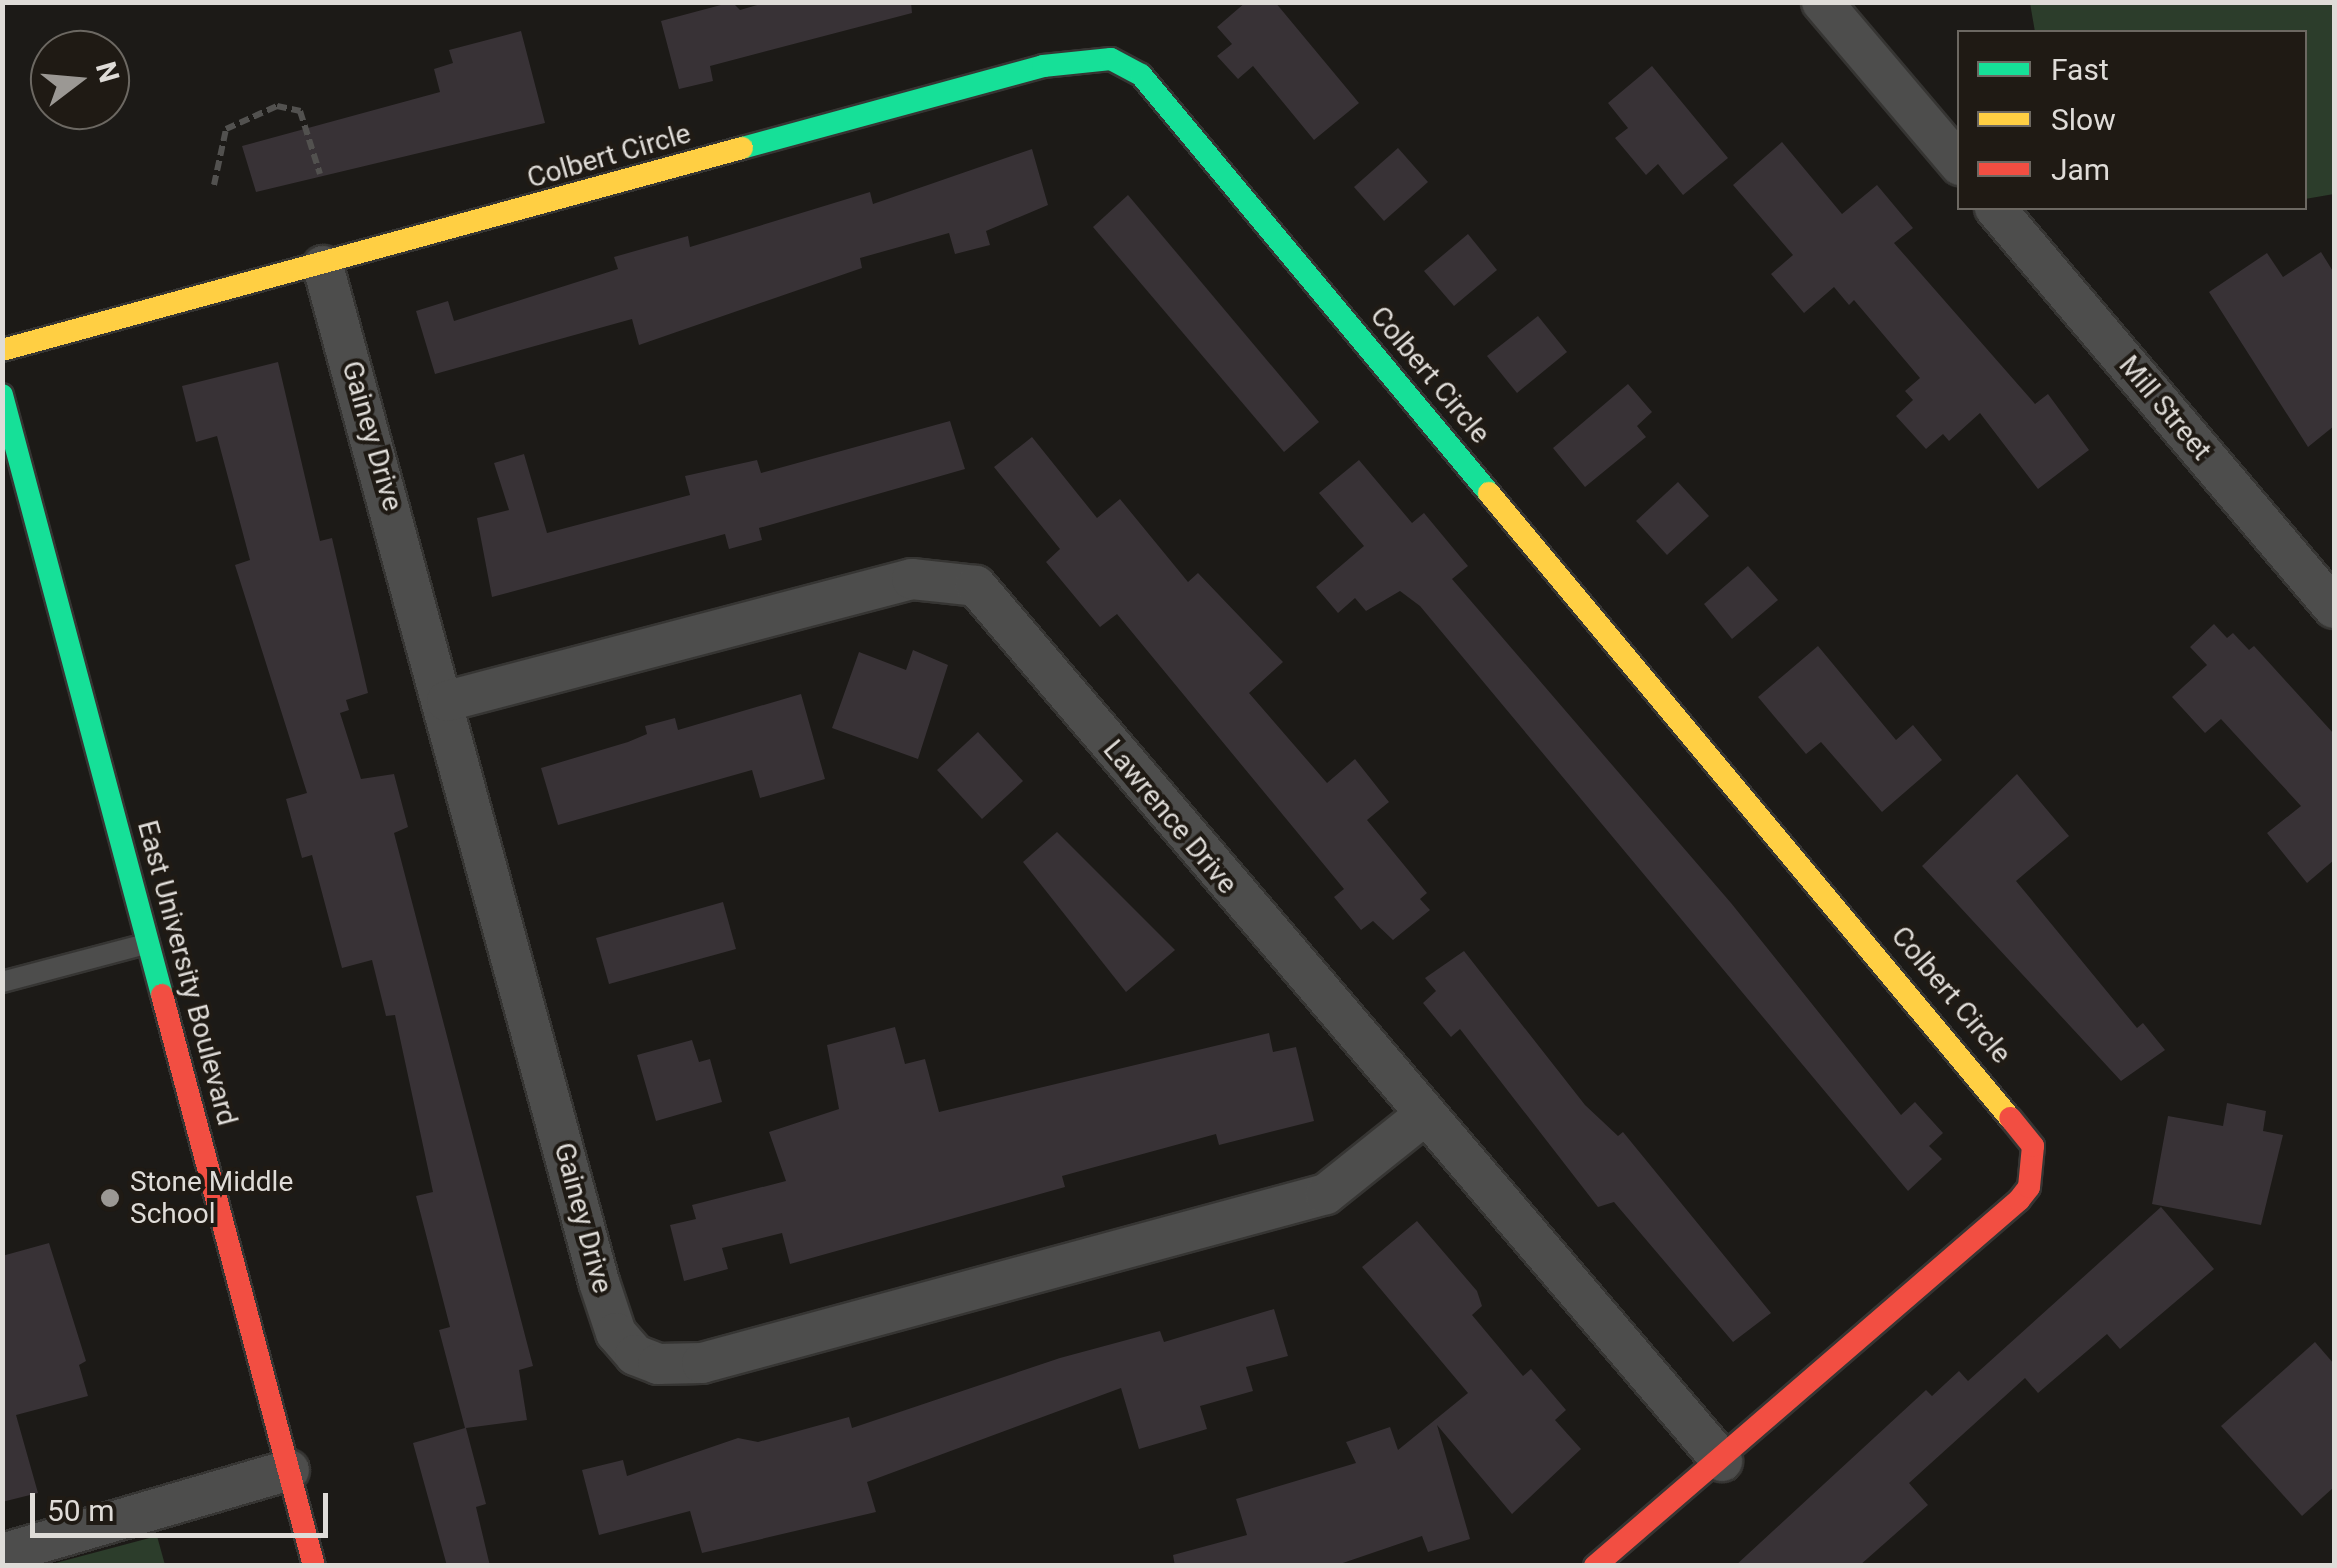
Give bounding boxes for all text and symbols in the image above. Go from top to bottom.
north arrow [30,30,130,130]
legend [1957,30,2307,210]
text: Fast [2051,52,2109,87]
text: N [89,58,126,86]
text: Slow [2051,102,2116,137]
street label: Colbert Circle [523,117,695,195]
text: Jam [2051,152,2110,187]
street label: Colbert Circle [1363,300,1497,450]
street label: Mill Street [2112,349,2218,467]
street label: Gainey Drive [335,357,409,515]
street label: Lawrence Drive [1096,733,1244,901]
street label: East University Boulevard [130,817,244,1129]
street label: Colbert Circle [1884,920,2018,1070]
street label: Gainey Drive [547,1139,619,1297]
place label: Stone Middle School [130,1165,293,1231]
marker: Stone Middle School [99,1187,121,1209]
scale bar [35,1473,332,1535]
text: 50 m [47,1493,114,1528]

